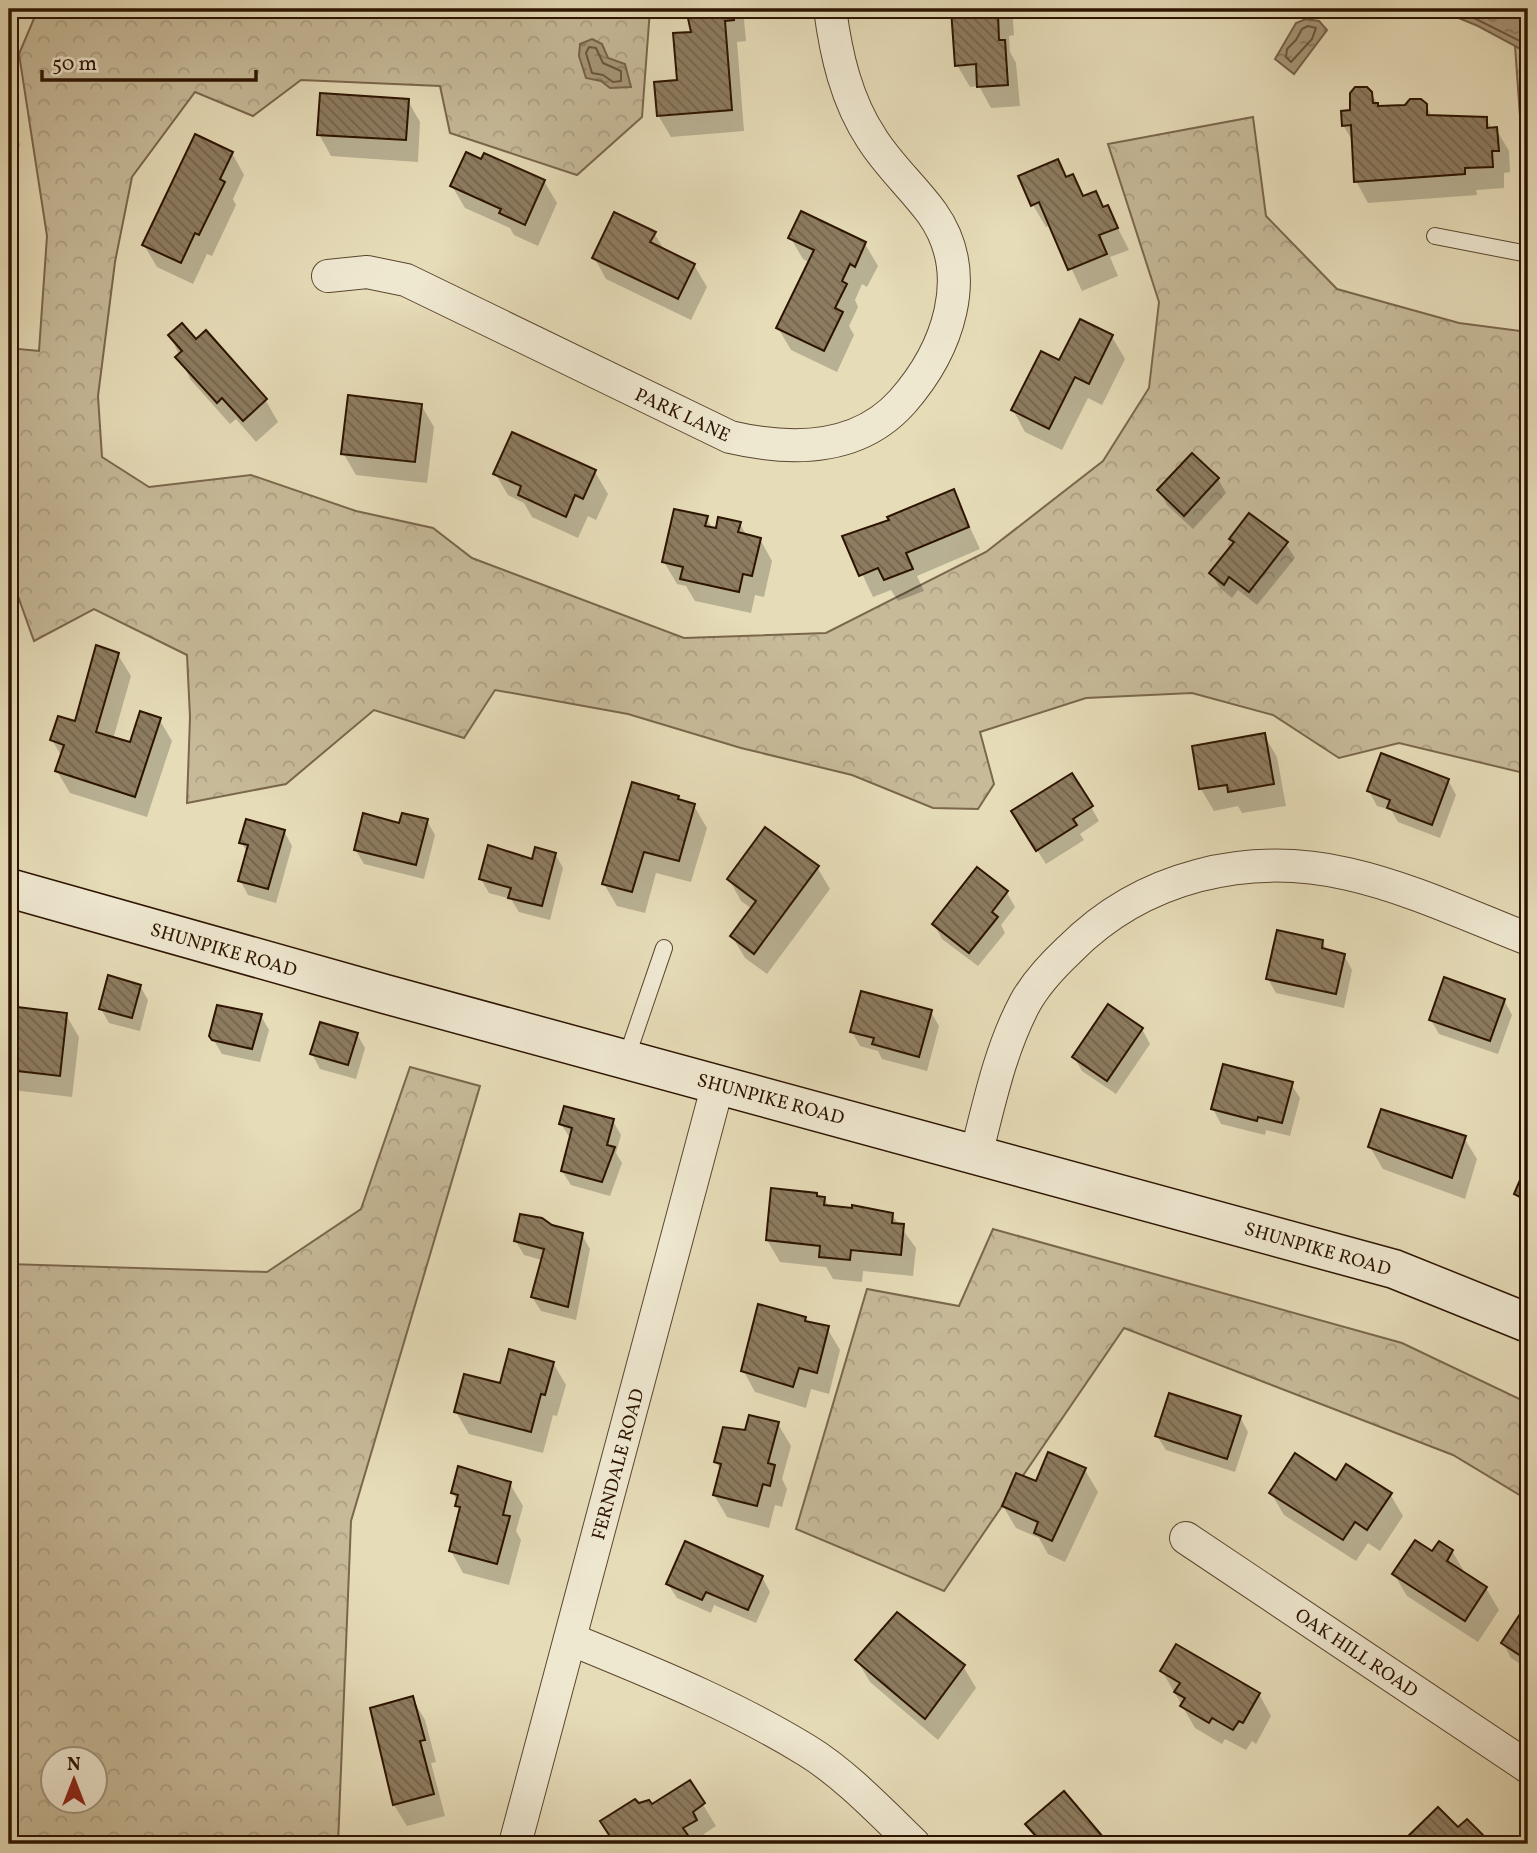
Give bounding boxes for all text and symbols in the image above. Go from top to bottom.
scale bar [42,38,256,82]
text: 50 m [52,50,97,79]
street label: PARK LANE [630,382,734,449]
street label: SHUNPIKE ROAD [147,918,300,984]
street label: SHUNPIKE ROAD [694,1068,847,1132]
street label: SHUNPIKE ROAD [1241,1217,1394,1283]
street label: FERNDALE ROAD [586,1386,652,1543]
street label: OAK HILL ROAD [1289,1603,1423,1705]
north arrow [38,1744,108,1814]
text: N [67,1752,81,1778]

